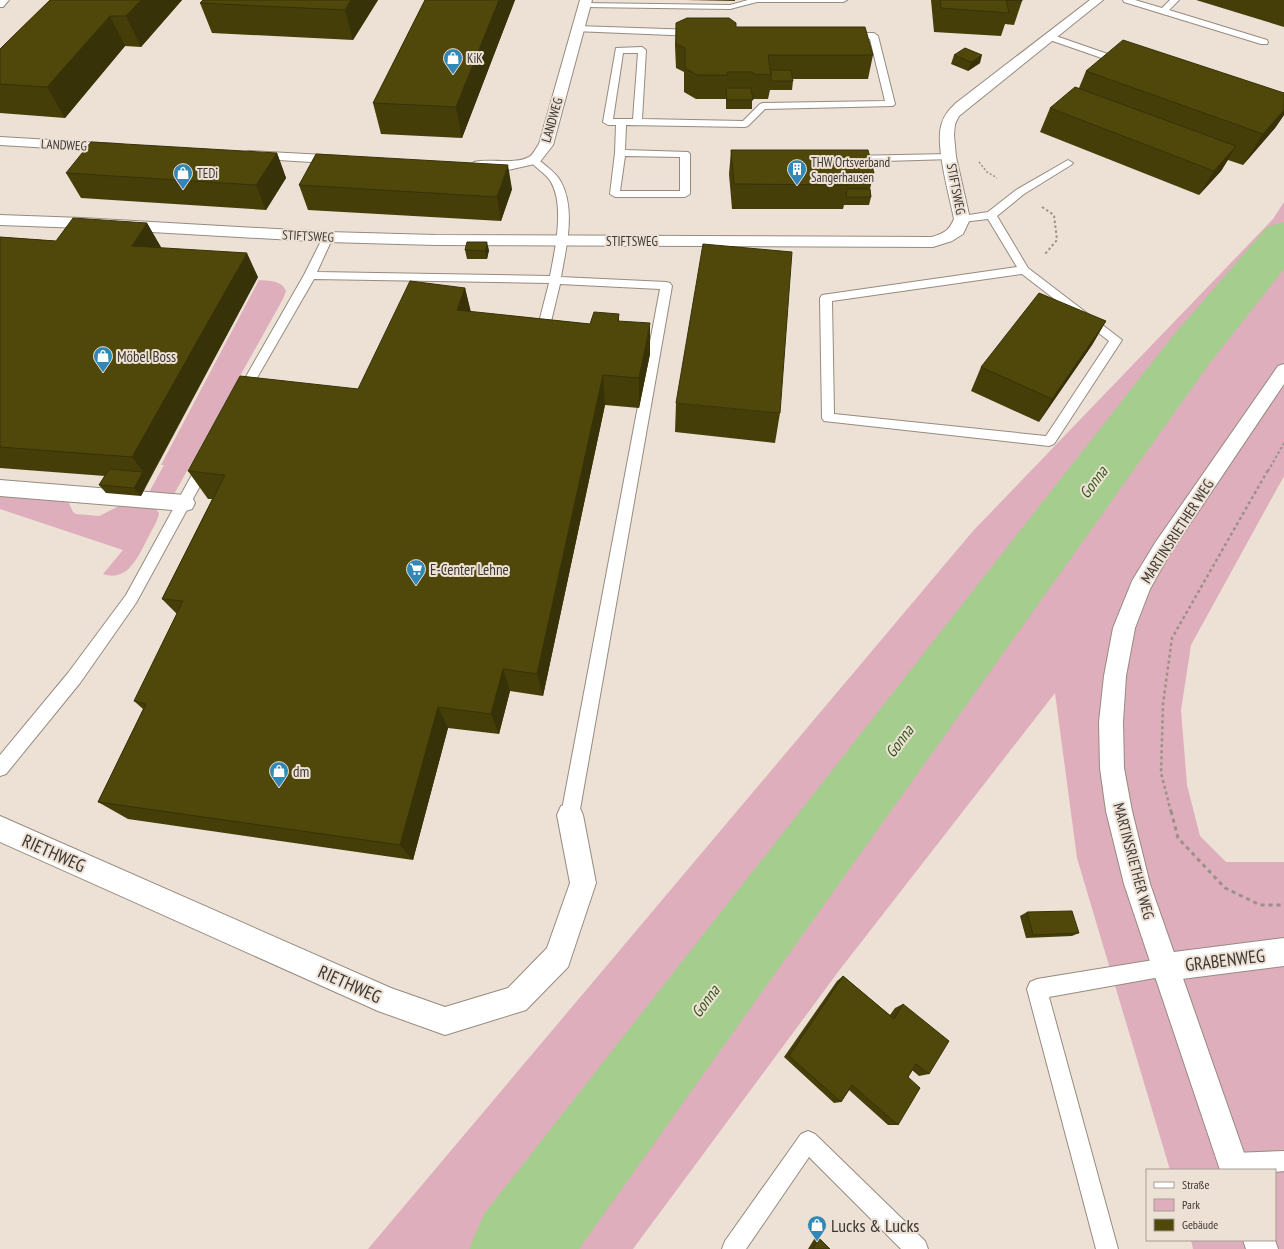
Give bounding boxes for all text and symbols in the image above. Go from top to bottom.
shop icon: KiK [442,47,464,75]
place label: KiK [467,50,483,67]
street label: LANDWEG [537,96,567,144]
street label: LANDWEG [41,135,87,155]
place label: THW Ortsverband Sangerhausen [811,154,890,186]
building icon: THW Ortsverband Sangerhausen [786,158,808,186]
shop icon: TEDi [172,162,194,190]
street label: STIFTSWEG [943,162,969,216]
place label: TEDi [197,165,218,182]
street label: STIFTSWEG [282,226,334,246]
street label: STIFTSWEG [606,233,658,250]
shop icon: Möbel Boss [92,345,114,373]
place label: Möbel Boss [117,347,176,366]
water label: Gonna [1074,461,1113,502]
street label: MARTINSRIETHER WEG [1136,475,1218,587]
supermarket icon: E-Center Lehne [405,558,427,586]
place label: E-Center Lehne [430,560,509,579]
water label: Gonna [880,720,919,761]
shop icon: dm [268,760,290,788]
place label: dm [293,762,309,781]
street label: MARTINSRIETHER WEG [1109,800,1159,922]
street label: RIETHWEG [19,829,89,877]
street label: GRABENWEG [1184,944,1266,976]
street label: RIETHWEG [315,960,385,1008]
water label: Gonna [686,980,725,1021]
legend [1146,1169,1276,1241]
text: Straße [1182,1177,1209,1192]
text: Park [1182,1197,1200,1212]
shop icon: Lucks & Lucks [806,1214,828,1242]
place label: Lucks & Lucks [831,1214,919,1237]
text: Gebäude [1182,1217,1218,1232]

